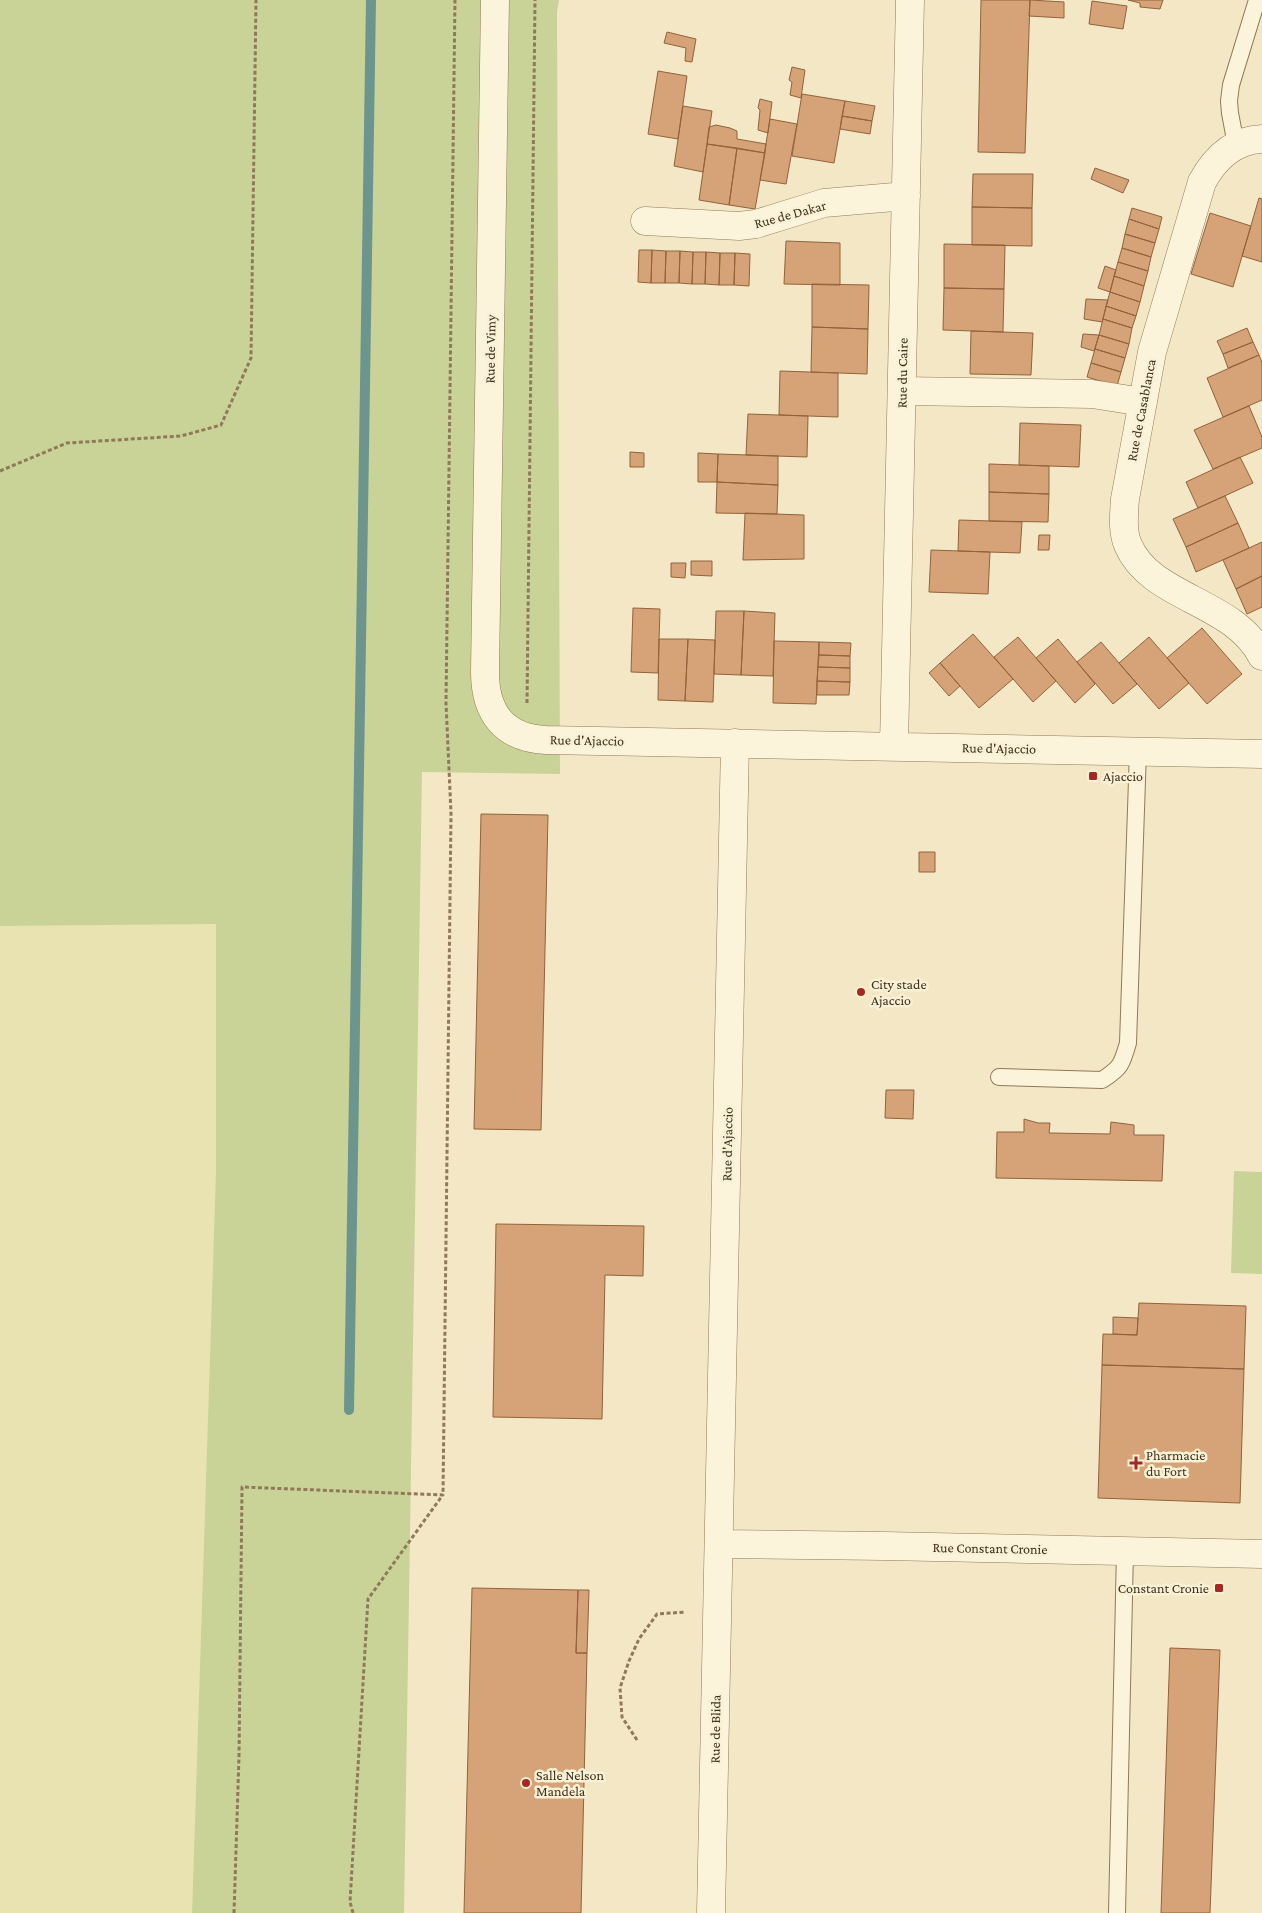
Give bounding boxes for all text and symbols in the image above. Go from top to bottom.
street label: Rue de Dakar [752,197,828,231]
street label: Rue de Vimy [481,314,499,384]
street label: Rue du Caire [893,338,911,408]
street label: Rue de Casablanca [1123,357,1159,462]
street label: Rue d'Ajaccio [550,731,624,750]
street label: Rue d'Ajaccio [962,739,1036,758]
place label: Ajaccio [1103,768,1143,785]
marker: Ajaccio [1087,770,1099,782]
place label: City stade Ajaccio [871,976,927,1009]
marker: City stade Ajaccio [855,986,867,998]
street label: Rue d'Ajaccio [718,1107,737,1181]
place label: Pharmacie du Fort [1146,1447,1205,1479]
marker: Pharmacie du Fort [1130,1457,1142,1469]
street label: Rue Constant Cronie [932,1539,1048,1557]
place label: Constant Cronie [1118,1580,1209,1596]
marker: Constant Cronie [1213,1582,1225,1594]
street label: Rue de Blida [706,1694,724,1764]
place label: Salle Nelson Mandela [536,1767,605,1799]
marker: Salle Nelson Mandela [520,1777,532,1789]

